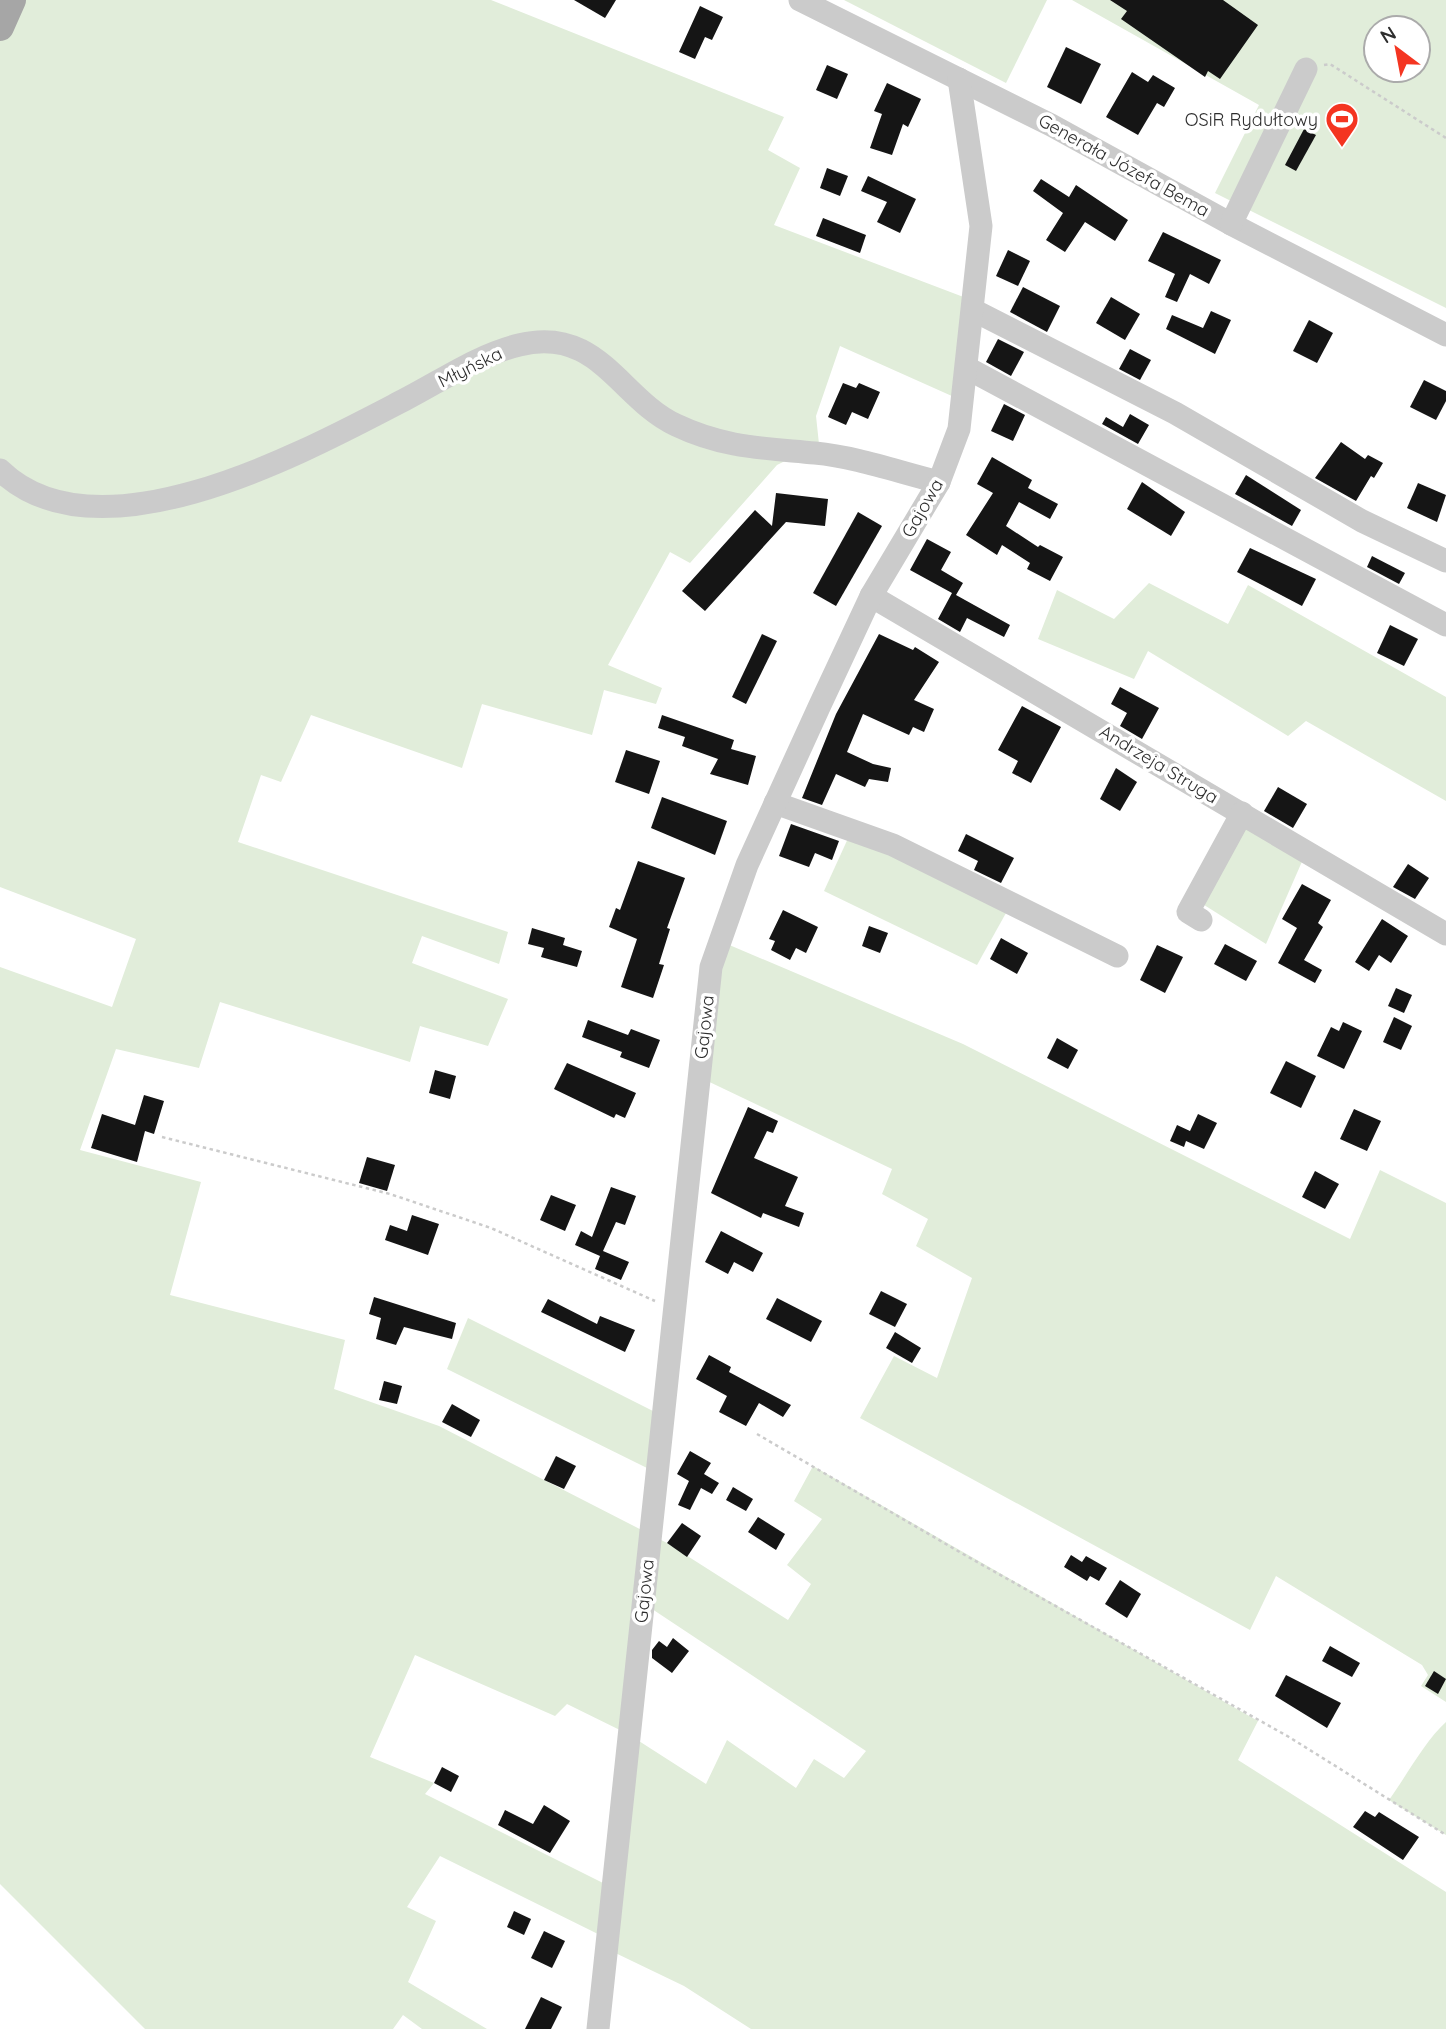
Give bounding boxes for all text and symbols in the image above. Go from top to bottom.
north arrow [1362,14,1432,84]
text: N [1376,21,1400,48]
sports icon: OSiR Rydułtowy [1323,100,1361,149]
street label: Generała Józefa Bema [1034,108,1214,222]
place label: OSiR Rydułtowy [1185,108,1318,131]
street label: Młyńska [434,342,506,392]
street label: Gajowa [896,475,948,541]
street label: Andrzeja Struga [1095,720,1223,808]
street label: Gajowa [689,994,719,1060]
street label: Gajowa [629,1558,659,1624]

